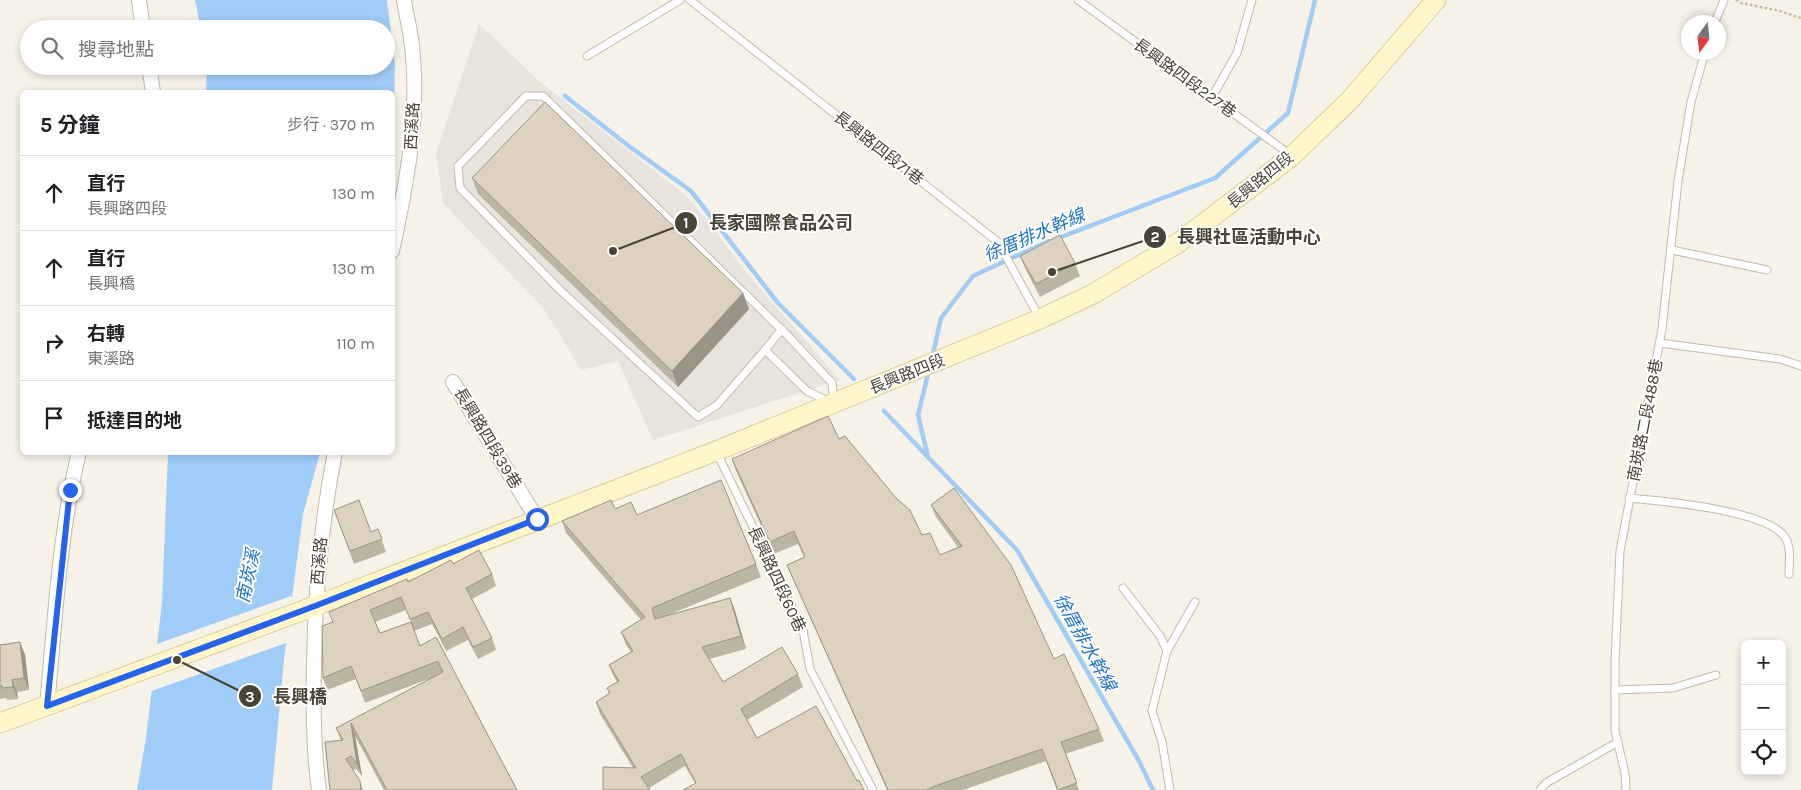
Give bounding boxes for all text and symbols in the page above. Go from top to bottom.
north arrow [1681,15,1726,60]
search box [20,20,395,75]
icon: search [38,34,66,62]
street label: 長興路四段227巷 [1130,34,1240,122]
text: 搜尋地點 [78,39,154,61]
street label: 西溪路 [401,102,423,150]
street label: 長興路四段71巷 [830,107,928,189]
text: 5 分鐘 [40,113,100,137]
text: 步行 · 370 m [287,115,375,134]
street label: 長興路四段 [1223,147,1297,213]
text: 直行 [87,173,125,195]
icon: ahead [40,179,68,207]
text: 130 m [332,184,375,203]
text: 長興路四段 [87,199,167,218]
water label: 徐厝排水幹線 [980,203,1090,266]
callout: 長家國際食品公司 [674,207,863,240]
text: 長家國際食品公司 [709,212,853,234]
text: 1 [683,214,689,232]
callout: 長興社區活動中心 [1142,220,1331,253]
text: 長興社區活動中心 [1177,226,1321,248]
text: 2 [1150,228,1160,246]
text: 直行 [87,248,125,270]
icon: ahead [40,254,68,282]
text: 130 m [332,259,375,278]
text: 長興橋 [87,274,135,293]
text: 右轉 [87,323,125,345]
icon: right [40,329,68,357]
text: 110 m [336,334,375,353]
text: 東溪路 [87,349,135,368]
street label: 長興路四段 [866,350,948,398]
street label: 南崁路二段488巷 [1624,357,1666,483]
street label: 長興路四段39巷 [450,384,526,492]
icon: arrive [40,404,68,432]
text: 抵達目的地 [87,410,182,432]
route end [59,479,82,502]
route start [526,508,549,531]
street label: 長興路四段60巷 [744,523,810,635]
street label: 西溪路 [307,536,331,586]
water label: 南崁溪 [232,544,265,605]
water label: 徐厝排水幹線 [1049,589,1122,696]
map controls [1741,640,1786,775]
button: + [1741,640,1786,685]
callout: 長興橋 [238,680,337,713]
button: − [1741,685,1786,730]
text: 長興橋 [273,686,327,708]
text: 3 [245,688,255,706]
button: locate [1741,730,1786,775]

